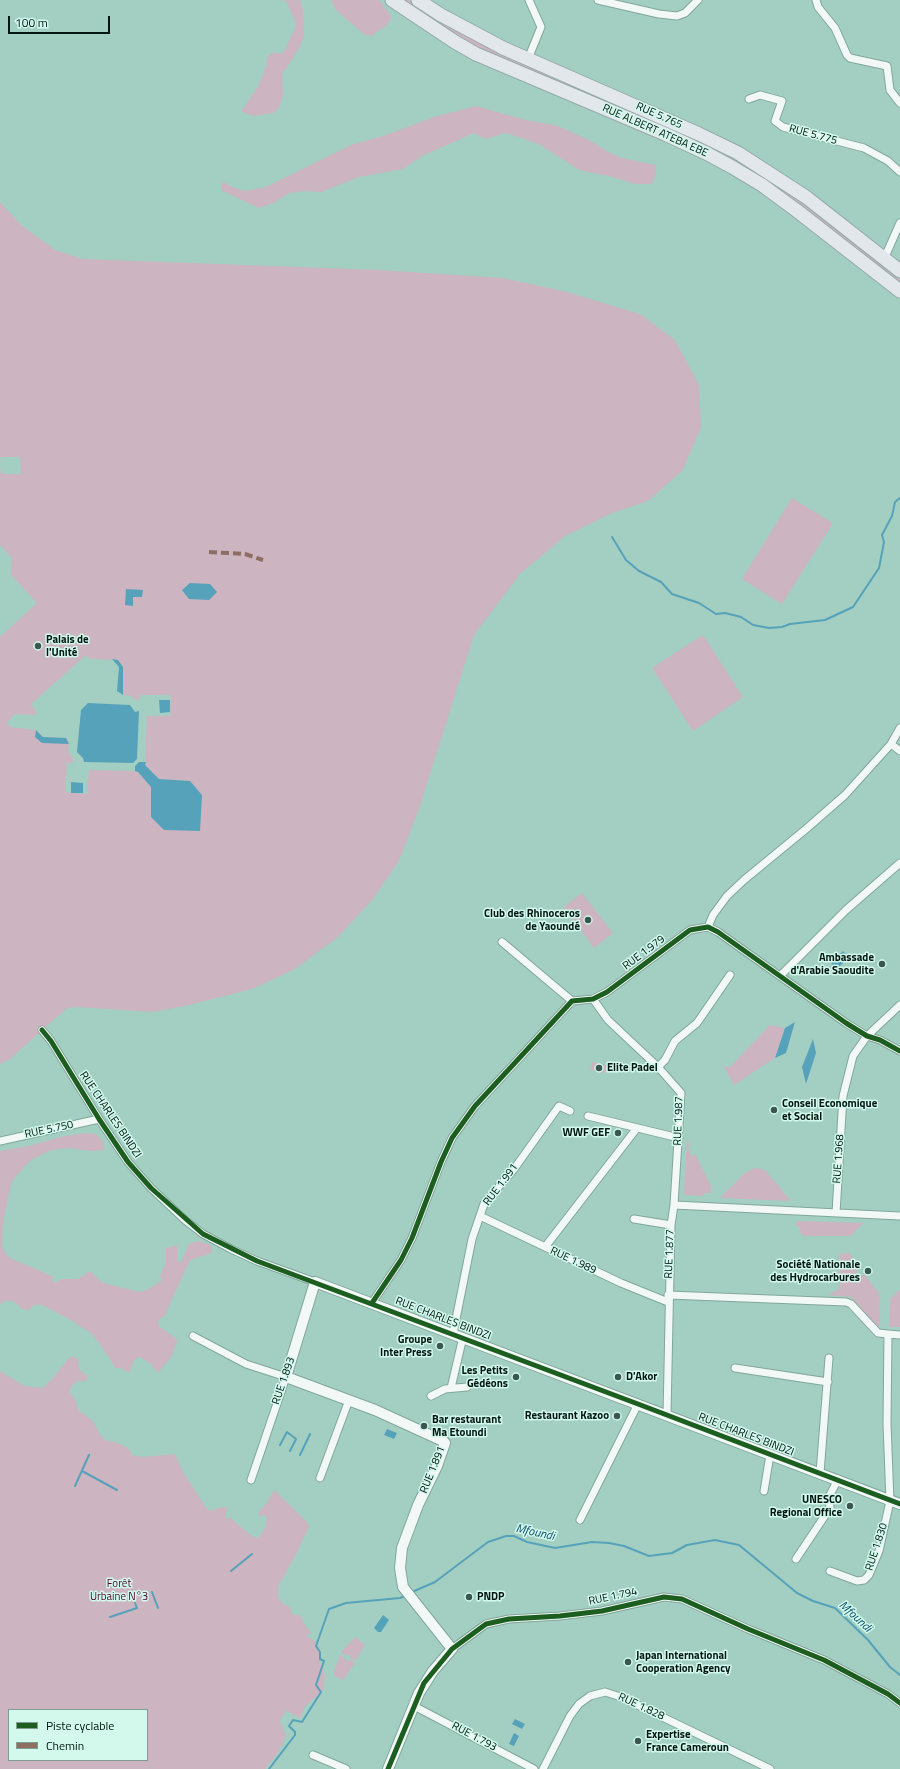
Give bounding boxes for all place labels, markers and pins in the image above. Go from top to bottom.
place label: Palais de l'Unité [46,633,89,659]
marker: Palais de l'Unité [33,641,43,651]
place label: Club des Rhinoceros de Yaoundé [484,907,580,933]
marker: Club des Rhinoceros de Yaoundé [583,915,593,925]
place label: Ambassade d'Arabie Saoudite [790,951,874,977]
marker: Ambassade d'Arabie Saoudite [877,959,887,969]
place label: Elite Padel [607,1061,658,1075]
marker: Elite Padel [594,1063,604,1073]
place label: Conseil Economique et Social [782,1097,877,1123]
marker: Conseil Economique et Social [769,1105,779,1115]
place label: WWF GEF [563,1126,610,1140]
marker: WWF GEF [613,1128,623,1138]
place label: Société Nationale des Hydrocarbures [770,1258,860,1284]
marker: Société Nationale des Hydrocarbures [863,1266,873,1276]
place label: Groupe Inter Press [380,1333,432,1359]
marker: Groupe Inter Press [435,1341,445,1351]
place label: Les Petits Gédéons [461,1364,508,1390]
place label: D'Akor [626,1370,657,1384]
marker: Les Petits Gédéons [511,1372,521,1382]
marker: D'Akor [613,1372,623,1382]
place label: Restaurant Kazoo [525,1409,609,1423]
marker: Restaurant Kazoo [612,1411,622,1421]
place label: Bar restaurant Ma Etoundi [432,1413,501,1439]
marker: Bar restaurant Ma Etoundi [419,1421,429,1431]
place label: UNESCO Regional Office [770,1493,842,1519]
marker: UNESCO Regional Office [845,1501,855,1511]
place label: PNDP [477,1590,505,1604]
marker: PNDP [464,1592,474,1602]
place label: Japan International Cooperation Agency [636,1649,731,1675]
marker: Japan International Cooperation Agency [623,1657,633,1667]
place label: Expertise France Cameroun [646,1728,729,1754]
marker: Expertise France Cameroun [633,1736,643,1746]

